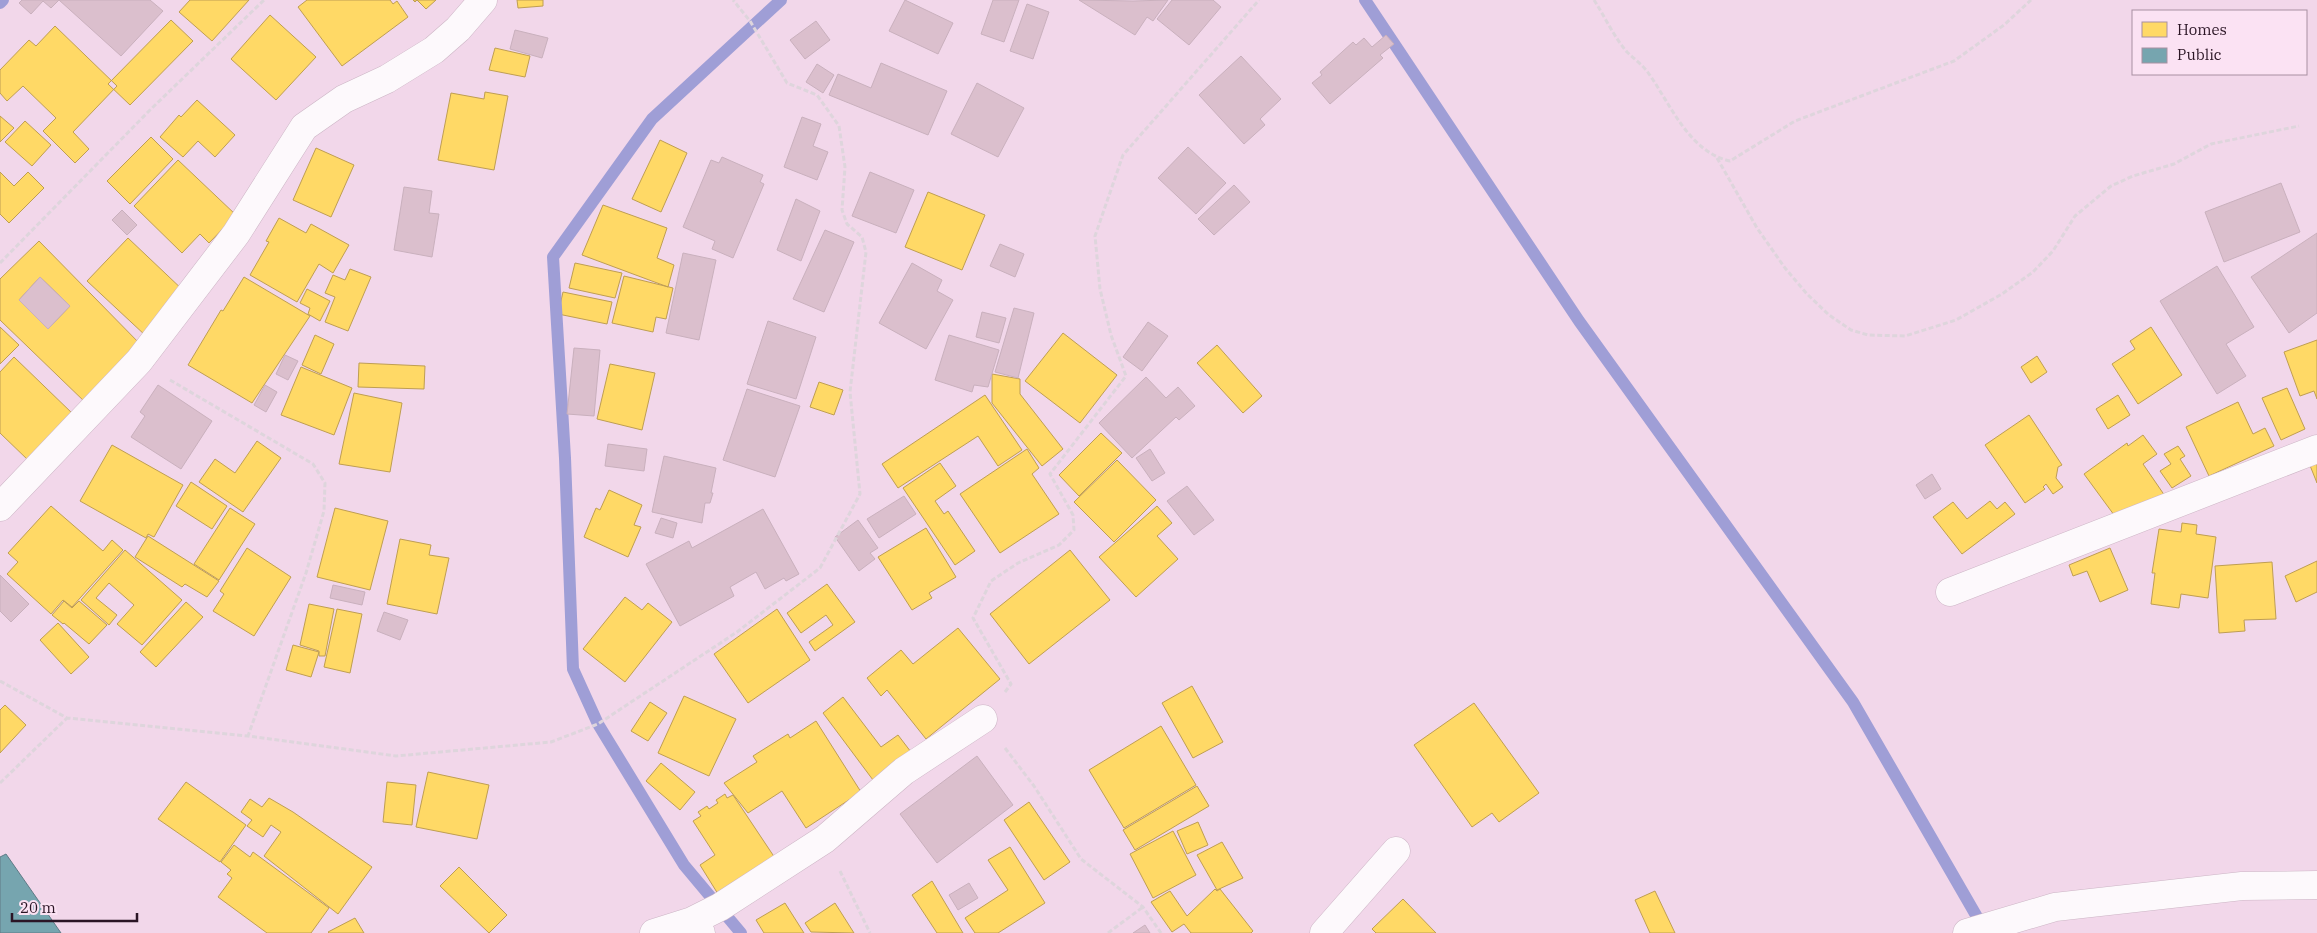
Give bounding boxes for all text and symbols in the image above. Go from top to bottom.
legend [2132,10,2307,75]
text: Homes [2177,20,2227,39]
text: Public [2177,45,2222,64]
scale bar [12,890,138,922]
text: 20 m [20,898,56,917]

